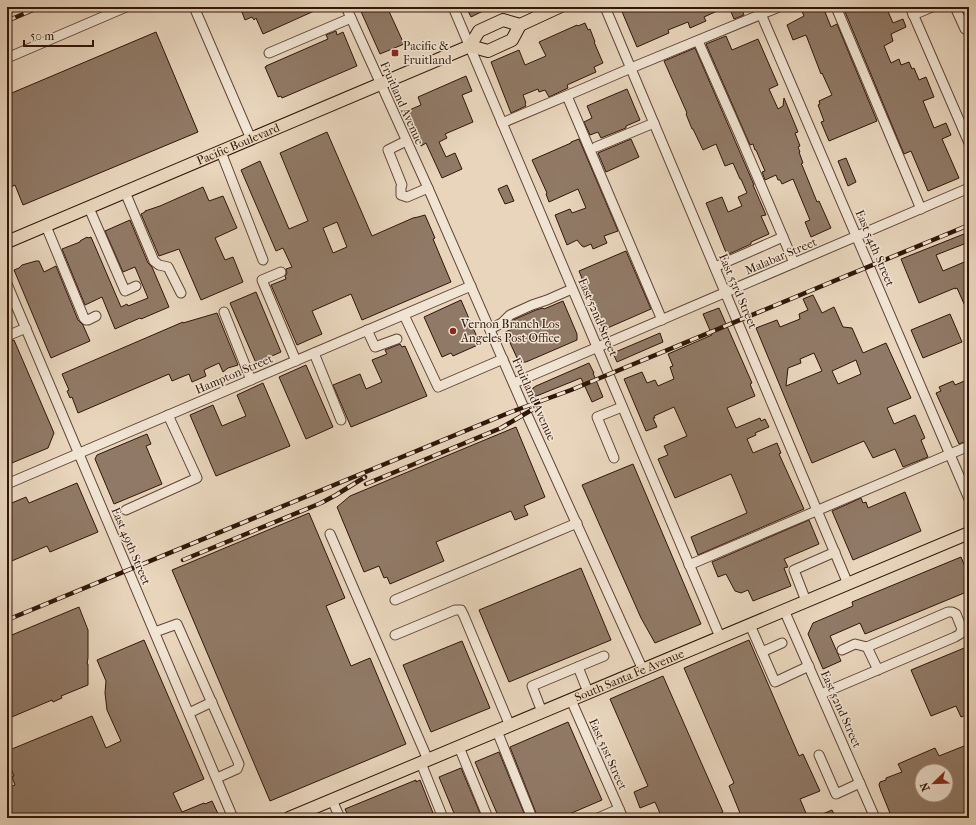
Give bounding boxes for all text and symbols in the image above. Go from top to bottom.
scale bar [24,22,93,48]
text: 50 m [30,29,54,43]
place label: Pacific & Fruitland [403,39,452,67]
marker: Pacific & Fruitland [390,48,400,58]
street label: Fruitland Avenue [377,59,427,147]
street label: Pacific Boulevard [195,120,282,168]
street label: East 54th Street [853,208,898,289]
street label: Malabar Street [743,234,820,277]
street label: East 53rd Street [716,251,760,331]
street label: East 52nd Street [575,276,621,359]
place label: Vernon Branch Los Angeles Post Office [460,317,560,345]
marker: Vernon Branch Los Angeles Post Office [448,326,458,336]
street label: Hampton Street [193,351,276,397]
street label: Fruitland Avenue [509,355,559,443]
street label: East 49th Street [108,505,154,587]
street label: South Santa Fe Avenue [573,646,686,705]
street label: East 52nd Street [818,668,865,751]
street label: East 51st Street [586,716,630,792]
north arrow [914,763,954,803]
text: N [917,780,933,793]

